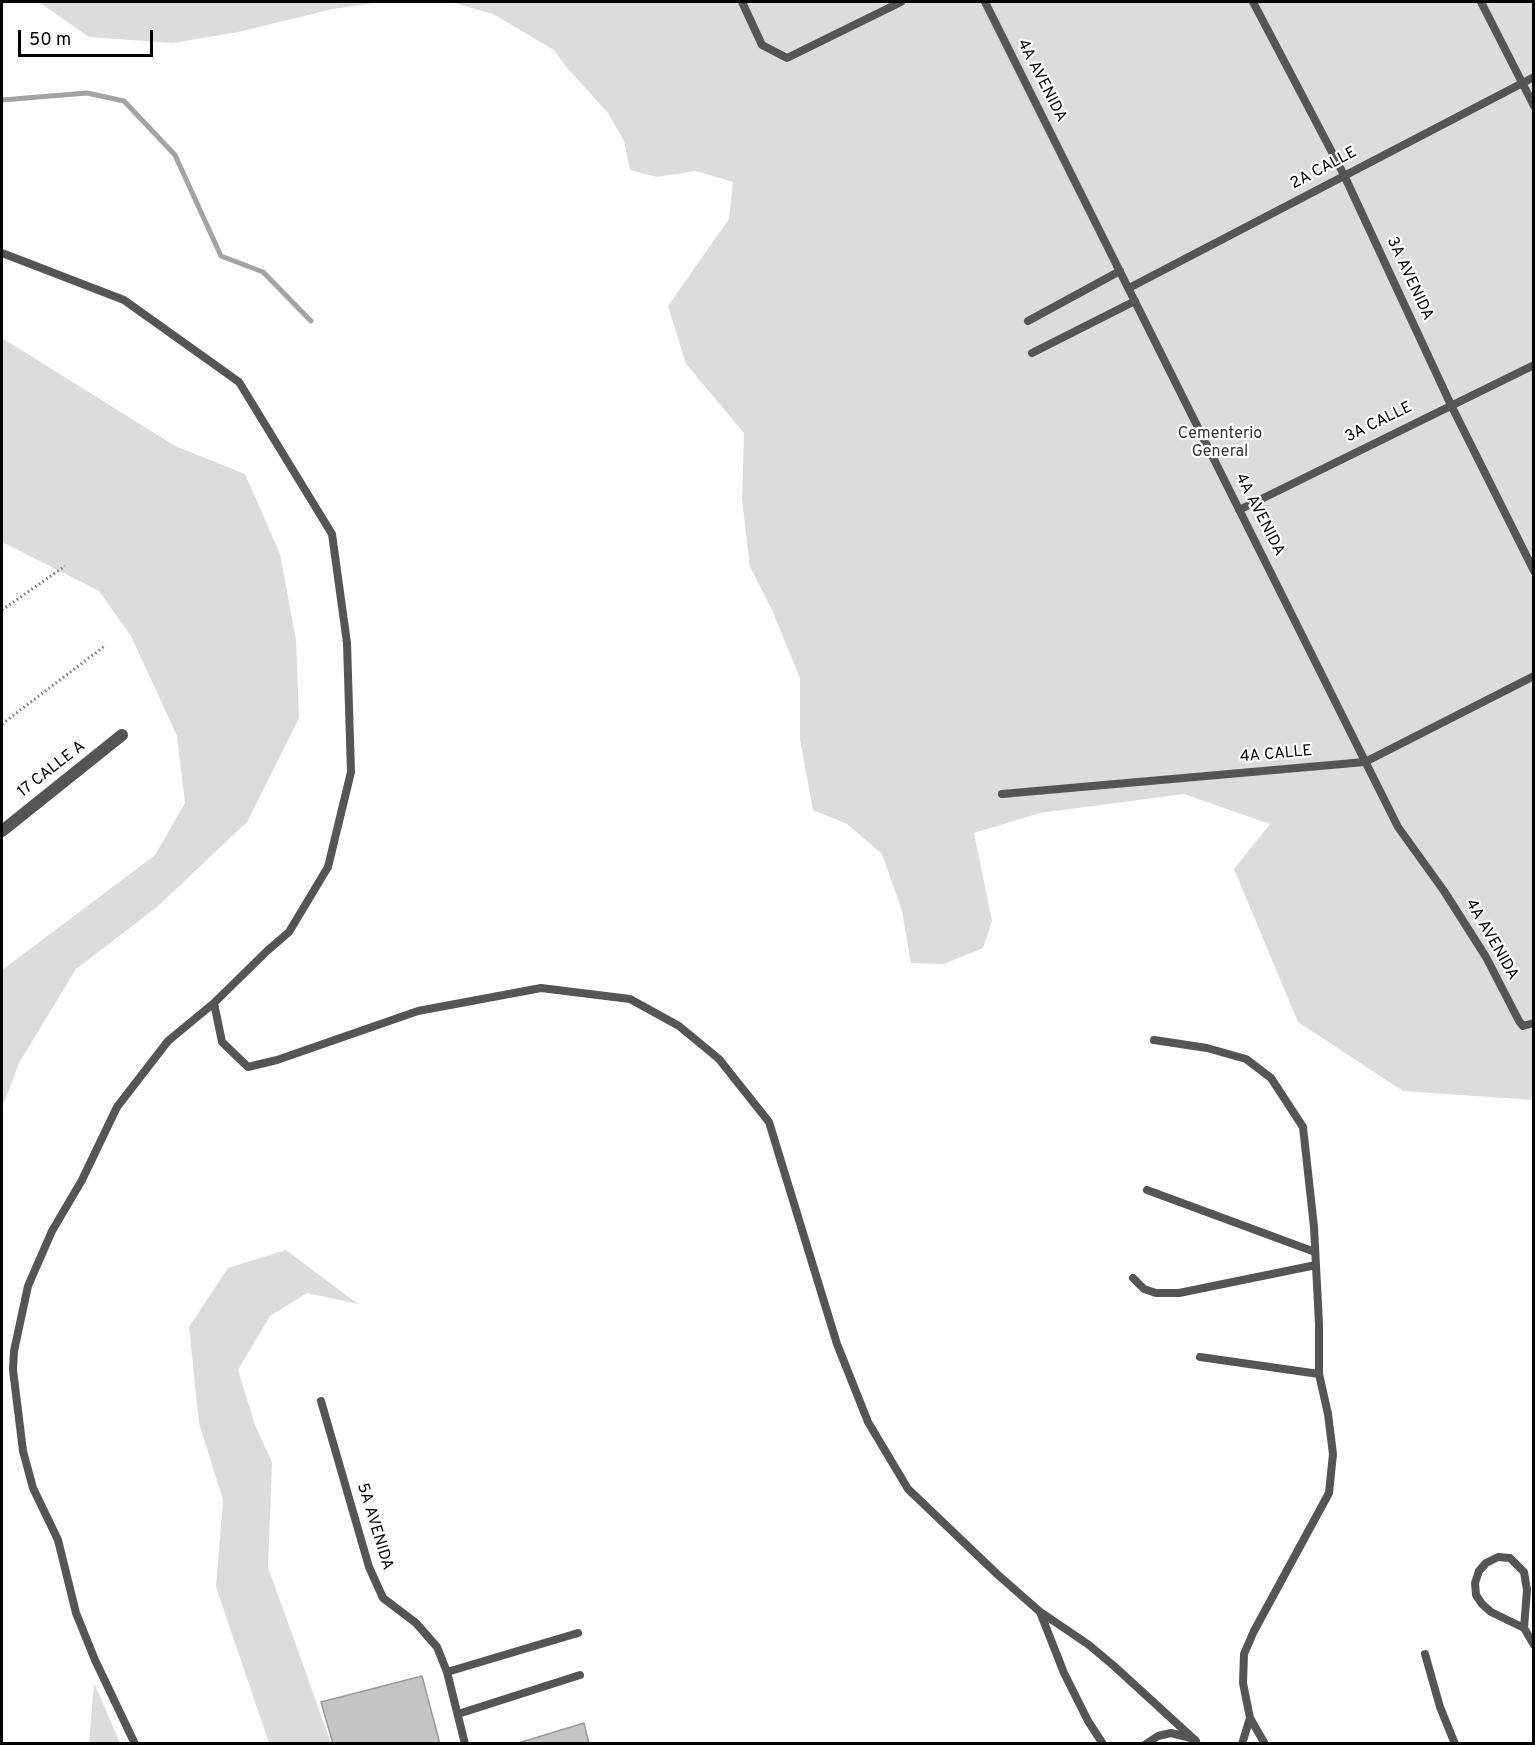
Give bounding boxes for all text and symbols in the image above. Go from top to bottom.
scale bar [21,18,156,56]
text: 50 m [29,29,71,52]
street label: 4A AVENIDA [1012,37,1070,125]
street label: 2A CALLE [1288,144,1360,194]
street label: 3A AVENIDA [1381,234,1437,324]
street label: 3A CALLE [1342,399,1416,447]
park label: Cementerio General [1178,425,1262,463]
street label: 4A AVENIDA [1230,471,1288,559]
street label: 17 CALLE A [14,738,90,802]
street label: 4A CALLE [1239,742,1313,768]
street label: 4A AVENIDA [1460,896,1522,984]
street label: 5A AVENIDA [352,1481,396,1573]

